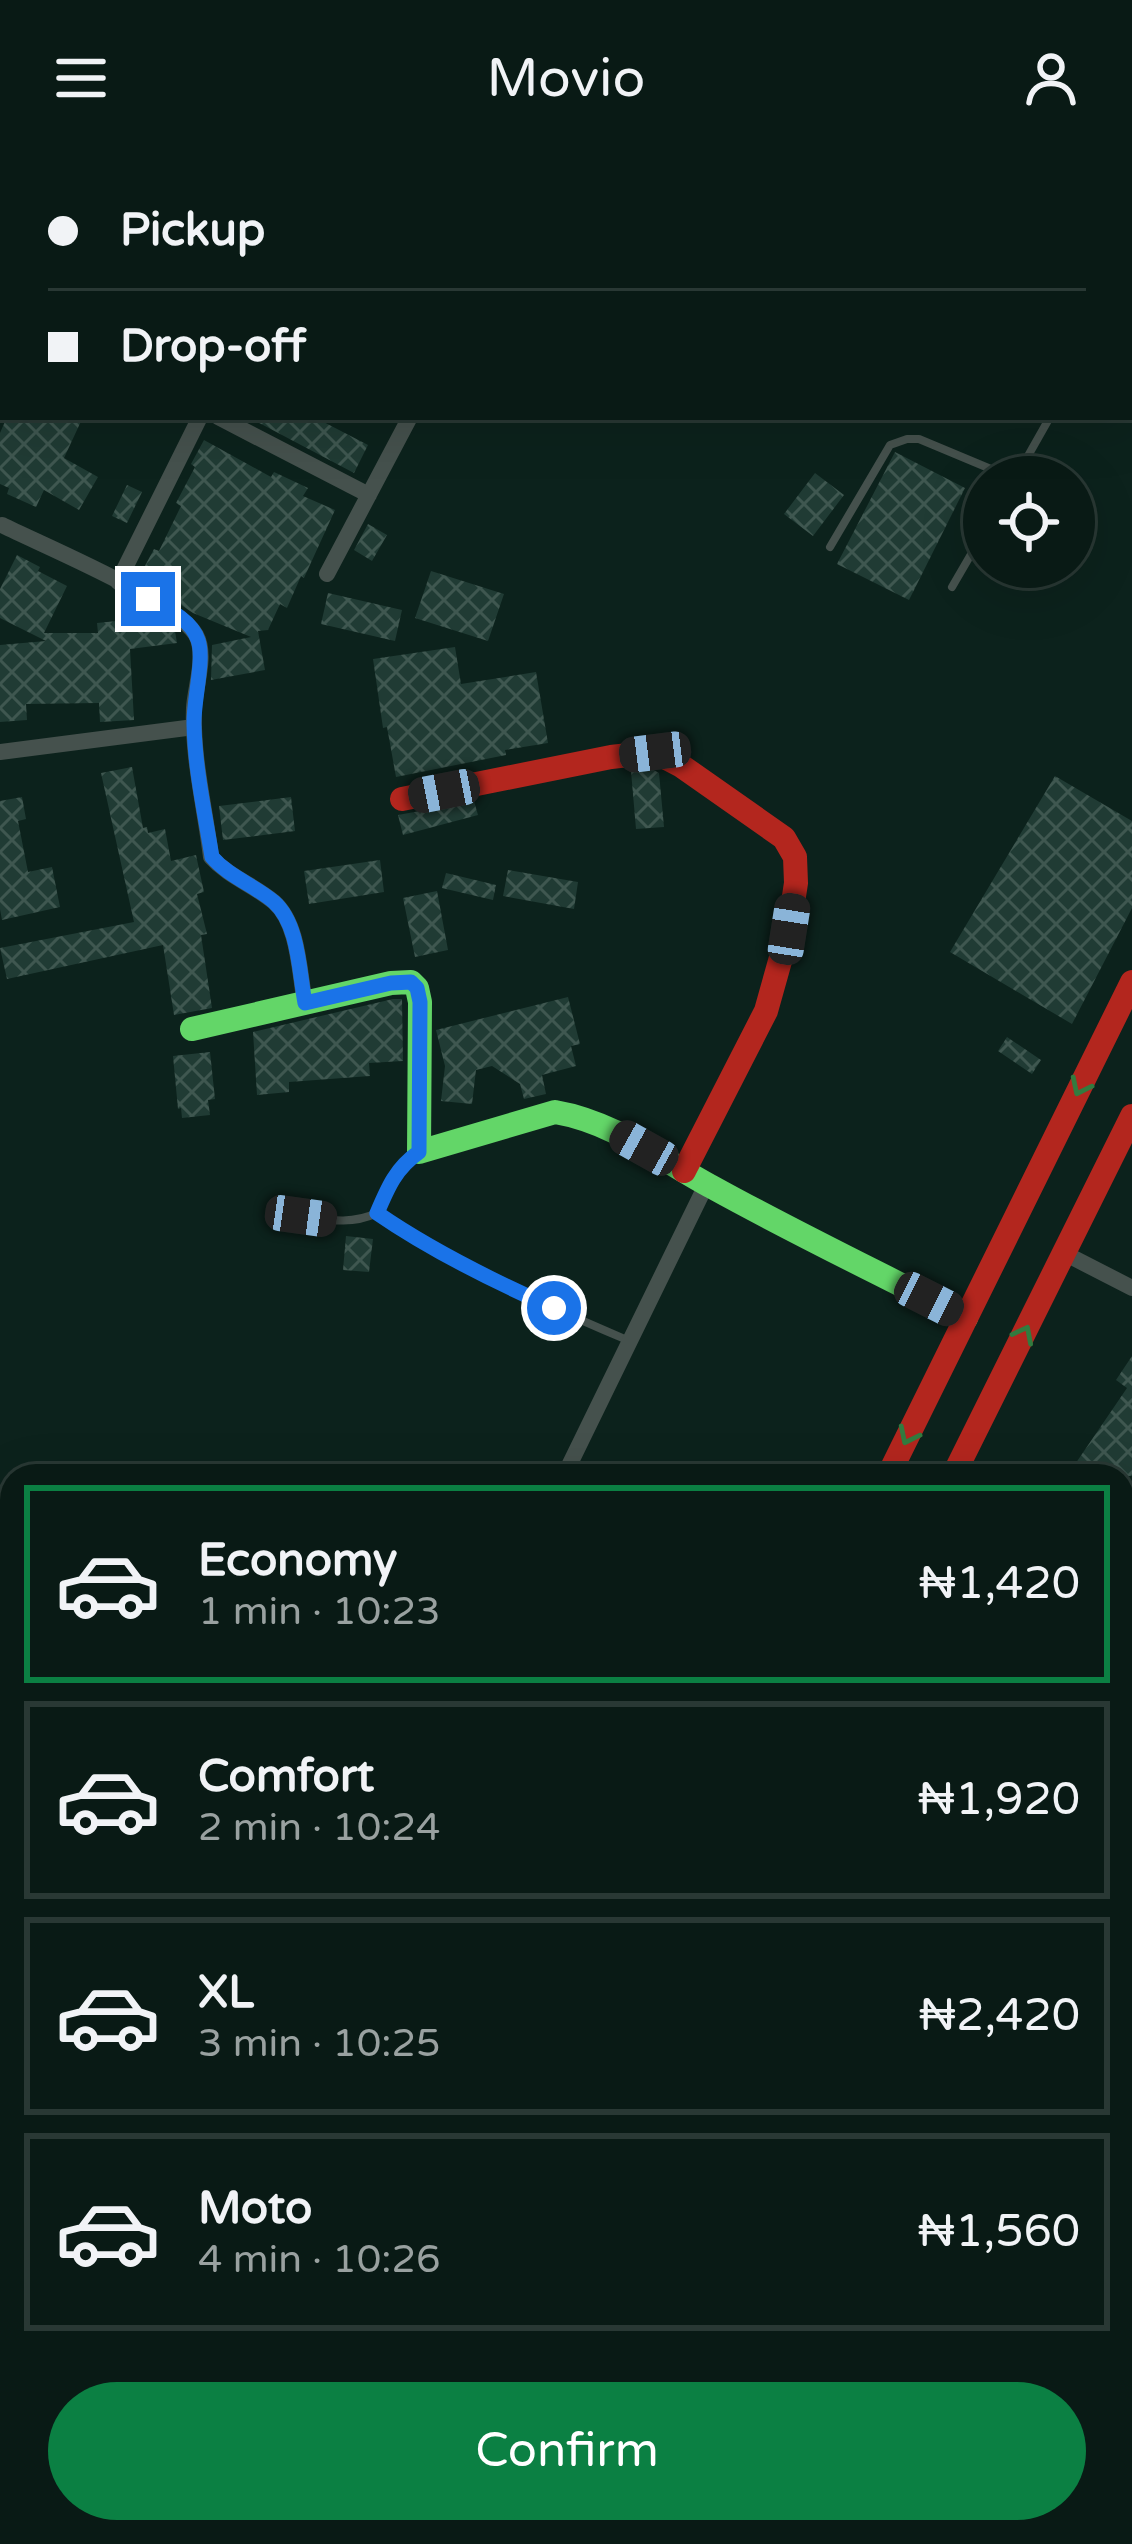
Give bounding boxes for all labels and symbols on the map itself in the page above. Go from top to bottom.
route end [121,572,175,626]
car [617,730,693,774]
car [405,766,483,816]
car [766,891,812,967]
one-way arrow [1072,1074,1095,1096]
car [604,1115,684,1181]
car [263,1193,339,1239]
car [889,1267,969,1331]
route start [527,1281,581,1335]
one-way arrow [1009,1325,1033,1346]
one-way arrow [899,1424,922,1446]

